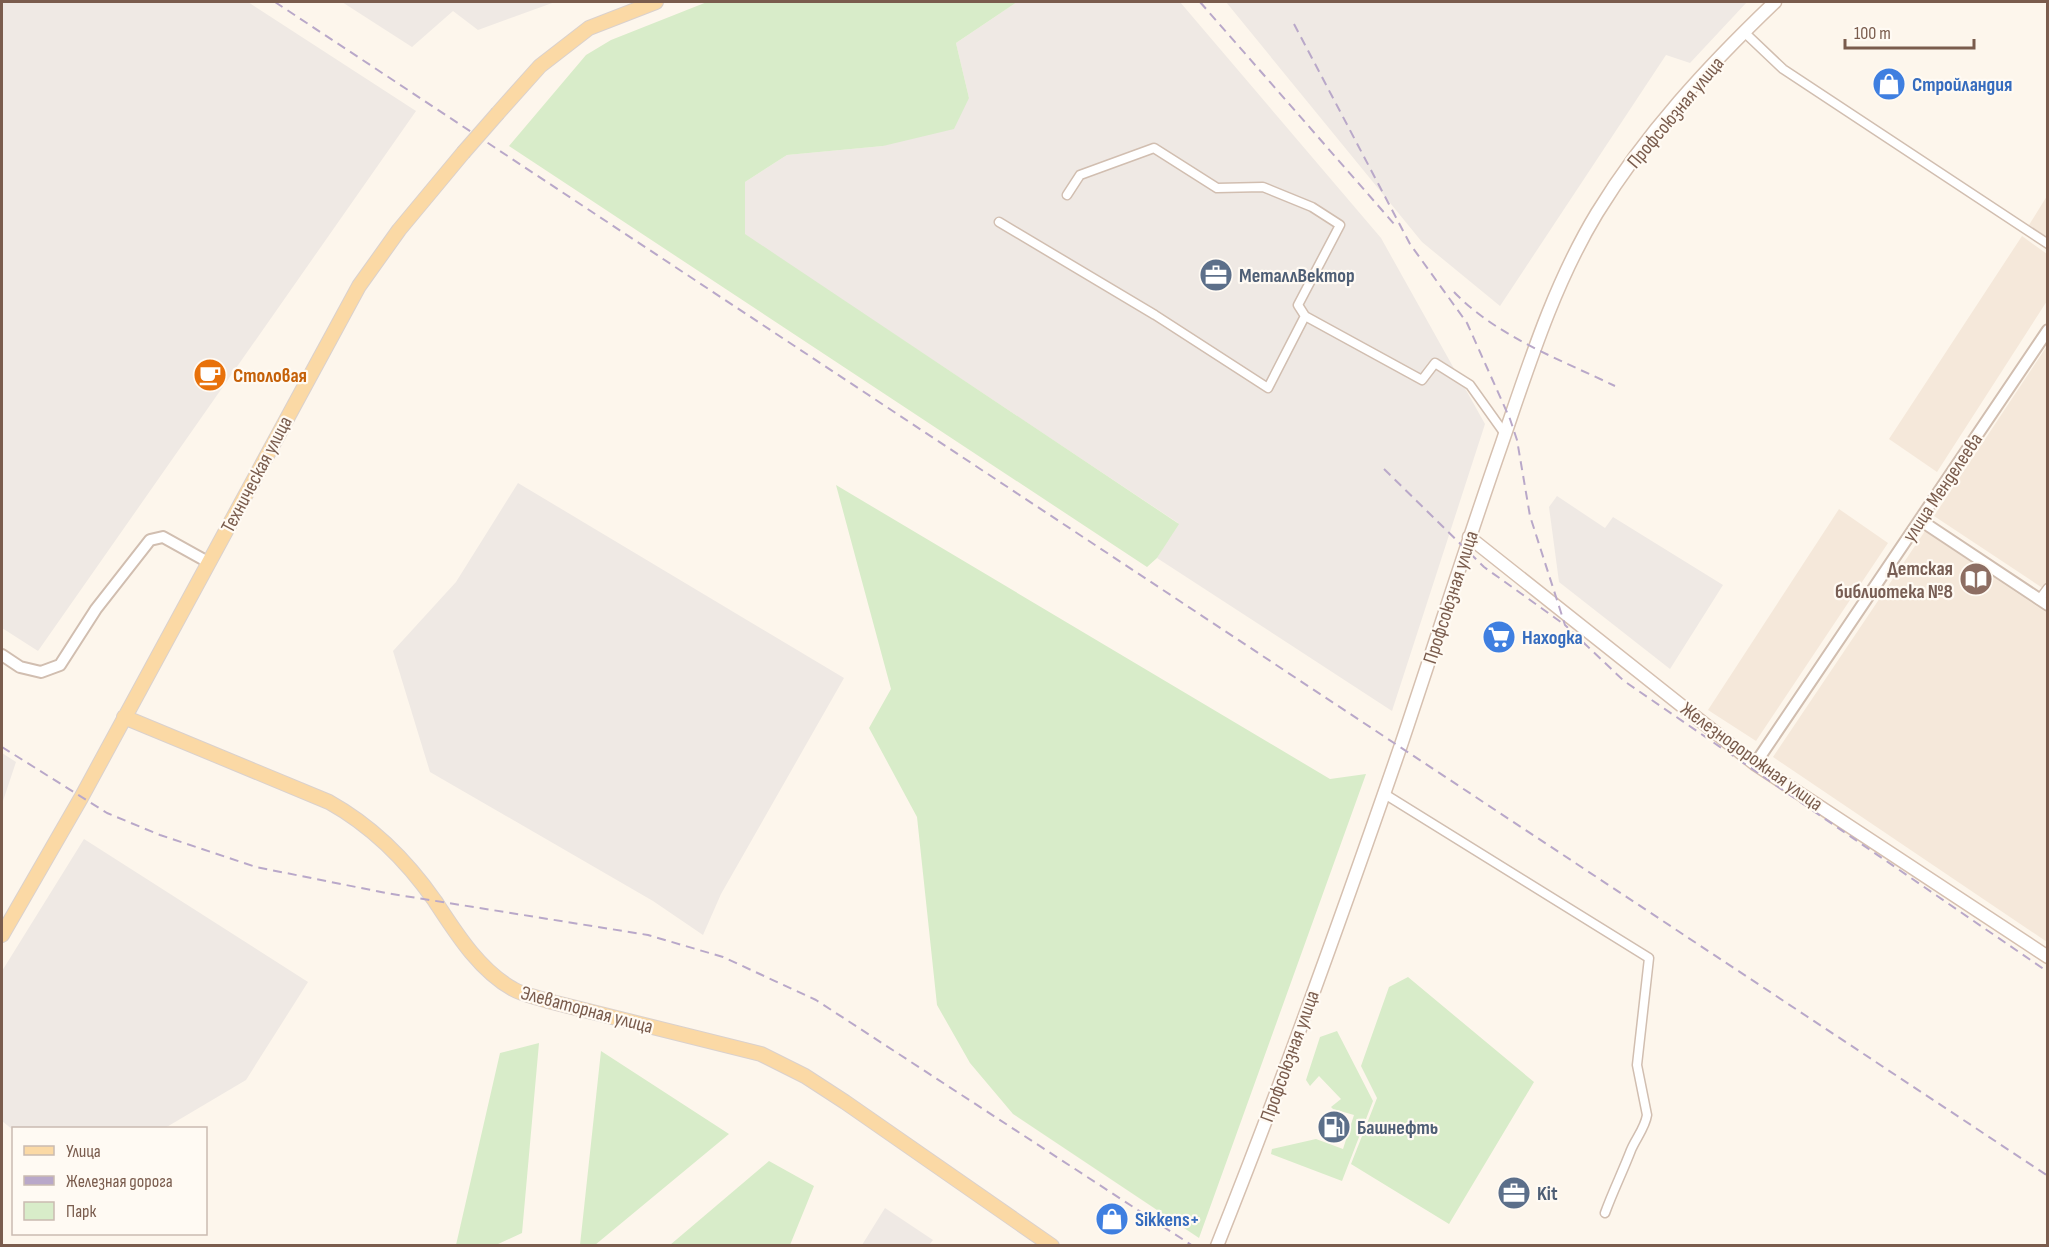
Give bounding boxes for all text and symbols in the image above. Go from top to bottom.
scale bar [1845,12,1974,50]
text: 100 m [1854,23,1891,44]
street label: Профсоюзная улица [1622,52,1729,173]
shop icon: Стройландия [1871,66,1907,102]
place label: Стройландия [1912,73,2012,97]
office icon: МеталлВектор [1198,257,1234,293]
place label: МеталлВектор [1239,264,1355,288]
cafe icon: Столовая [192,357,228,393]
place label: Столовая [233,364,307,388]
street label: Техническая улица [216,412,298,537]
street label: улица Менделеева [1898,429,1988,546]
street label: Профсоюзная улица [1418,528,1484,667]
place label: Детская библиотека №8 [1835,557,1953,604]
library icon: Детская библиотека №8 [1958,561,1994,597]
supermarket icon: Находка [1481,619,1517,655]
place label: Находка [1522,626,1583,650]
street label: Железнодорожная улица [1676,697,1827,816]
street label: Элеваторная улица [518,981,656,1039]
street label: Профсоюзная улица [1255,987,1325,1125]
fuel station icon: Башнефть [1316,1109,1352,1145]
place label: Башнефть [1357,1116,1438,1140]
legend [12,1127,207,1235]
text: Улица [66,1141,101,1162]
text: Железная дорога [66,1171,173,1192]
office icon: Kit [1496,1175,1532,1211]
place label: Kit [1537,1182,1558,1206]
text: Парк [66,1201,97,1222]
shop icon: Sikkens+ [1094,1201,1130,1237]
place label: Sikkens+ [1135,1208,1200,1232]

